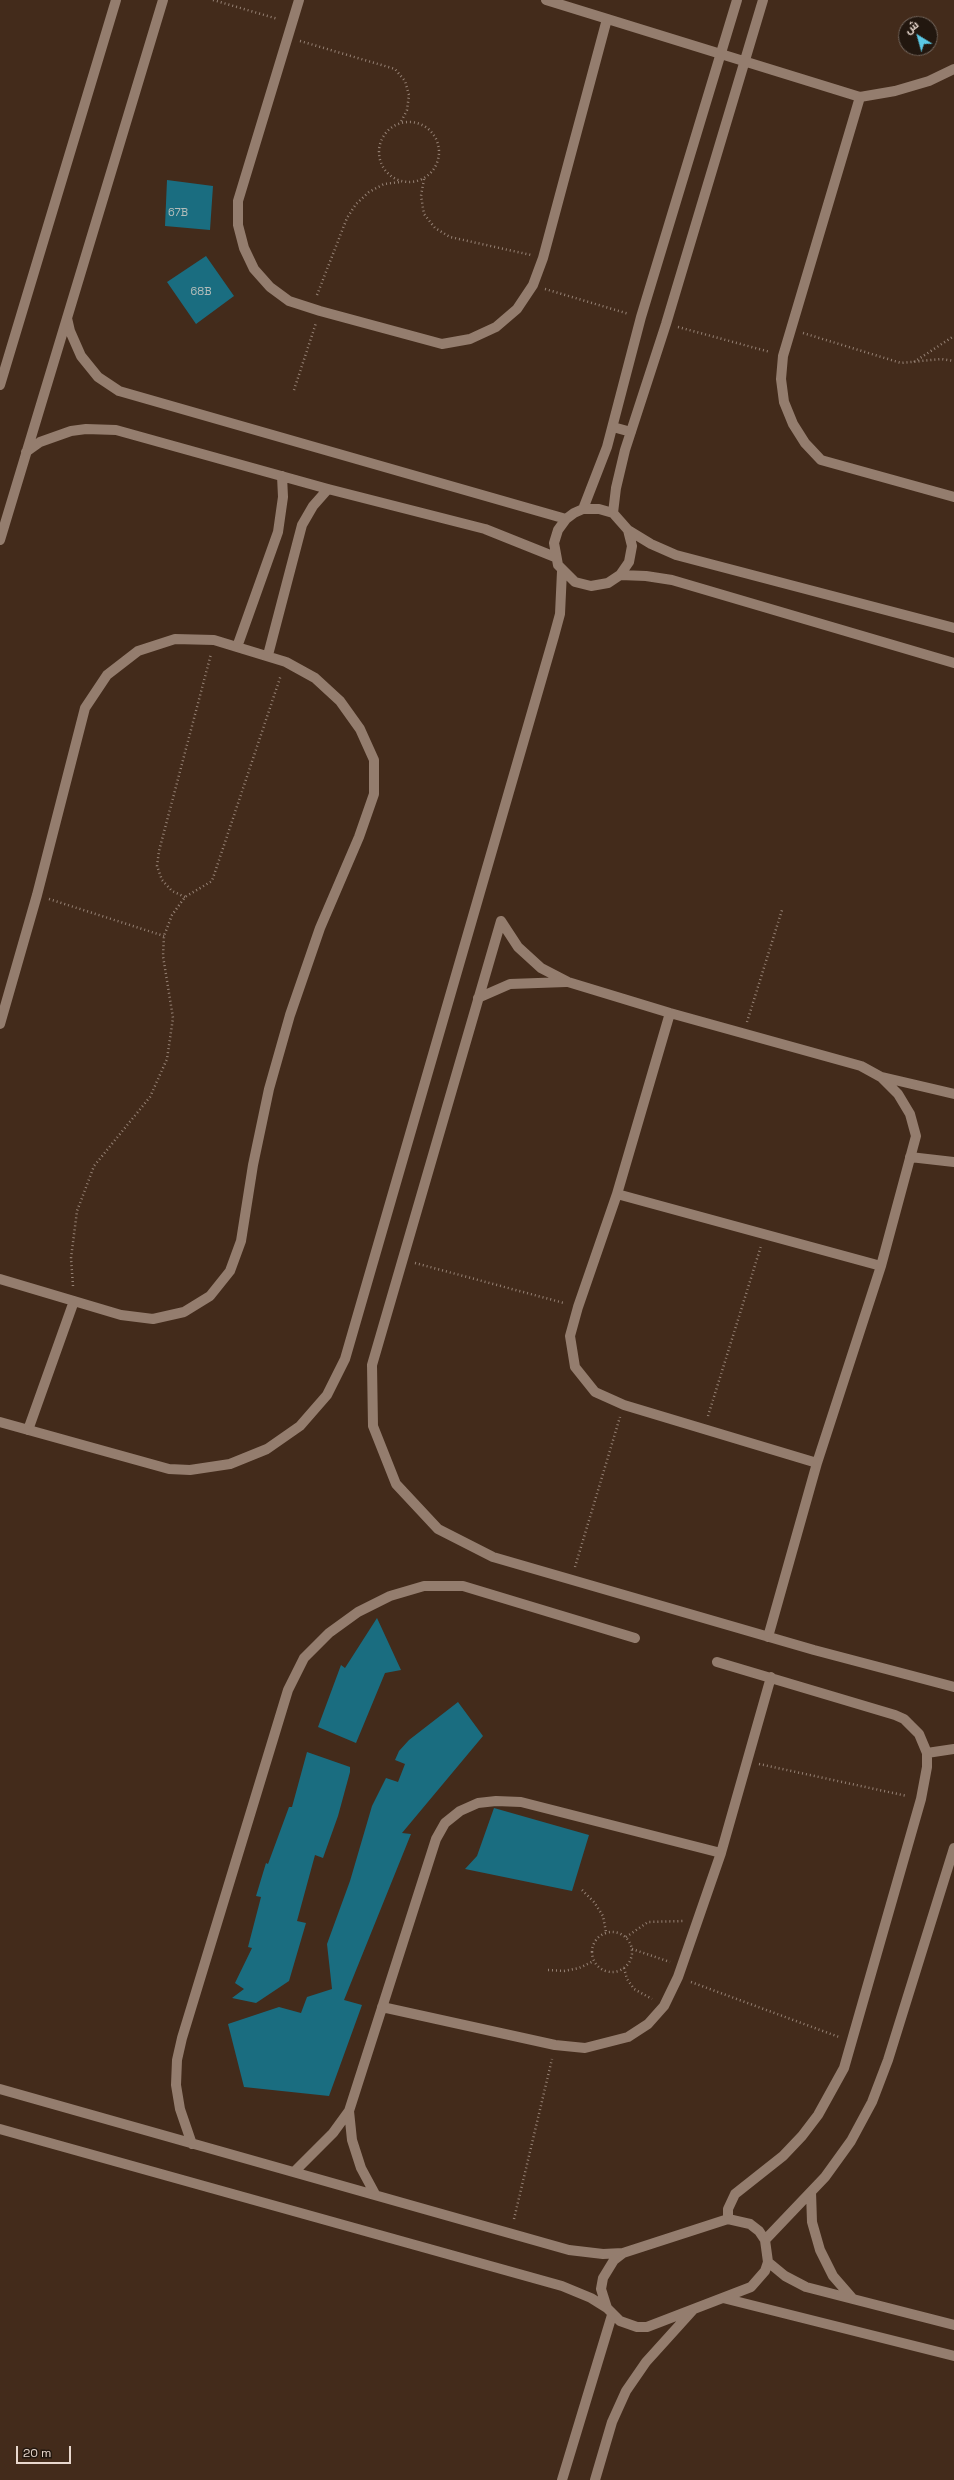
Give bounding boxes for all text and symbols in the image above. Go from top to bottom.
north arrow [898,16,938,56]
text: ش [902,17,921,37]
house number: 67B [168,206,188,220]
house number: 68B [191,285,211,299]
scale bar [18,2438,73,2464]
text: 20 m [23,2445,51,2461]

